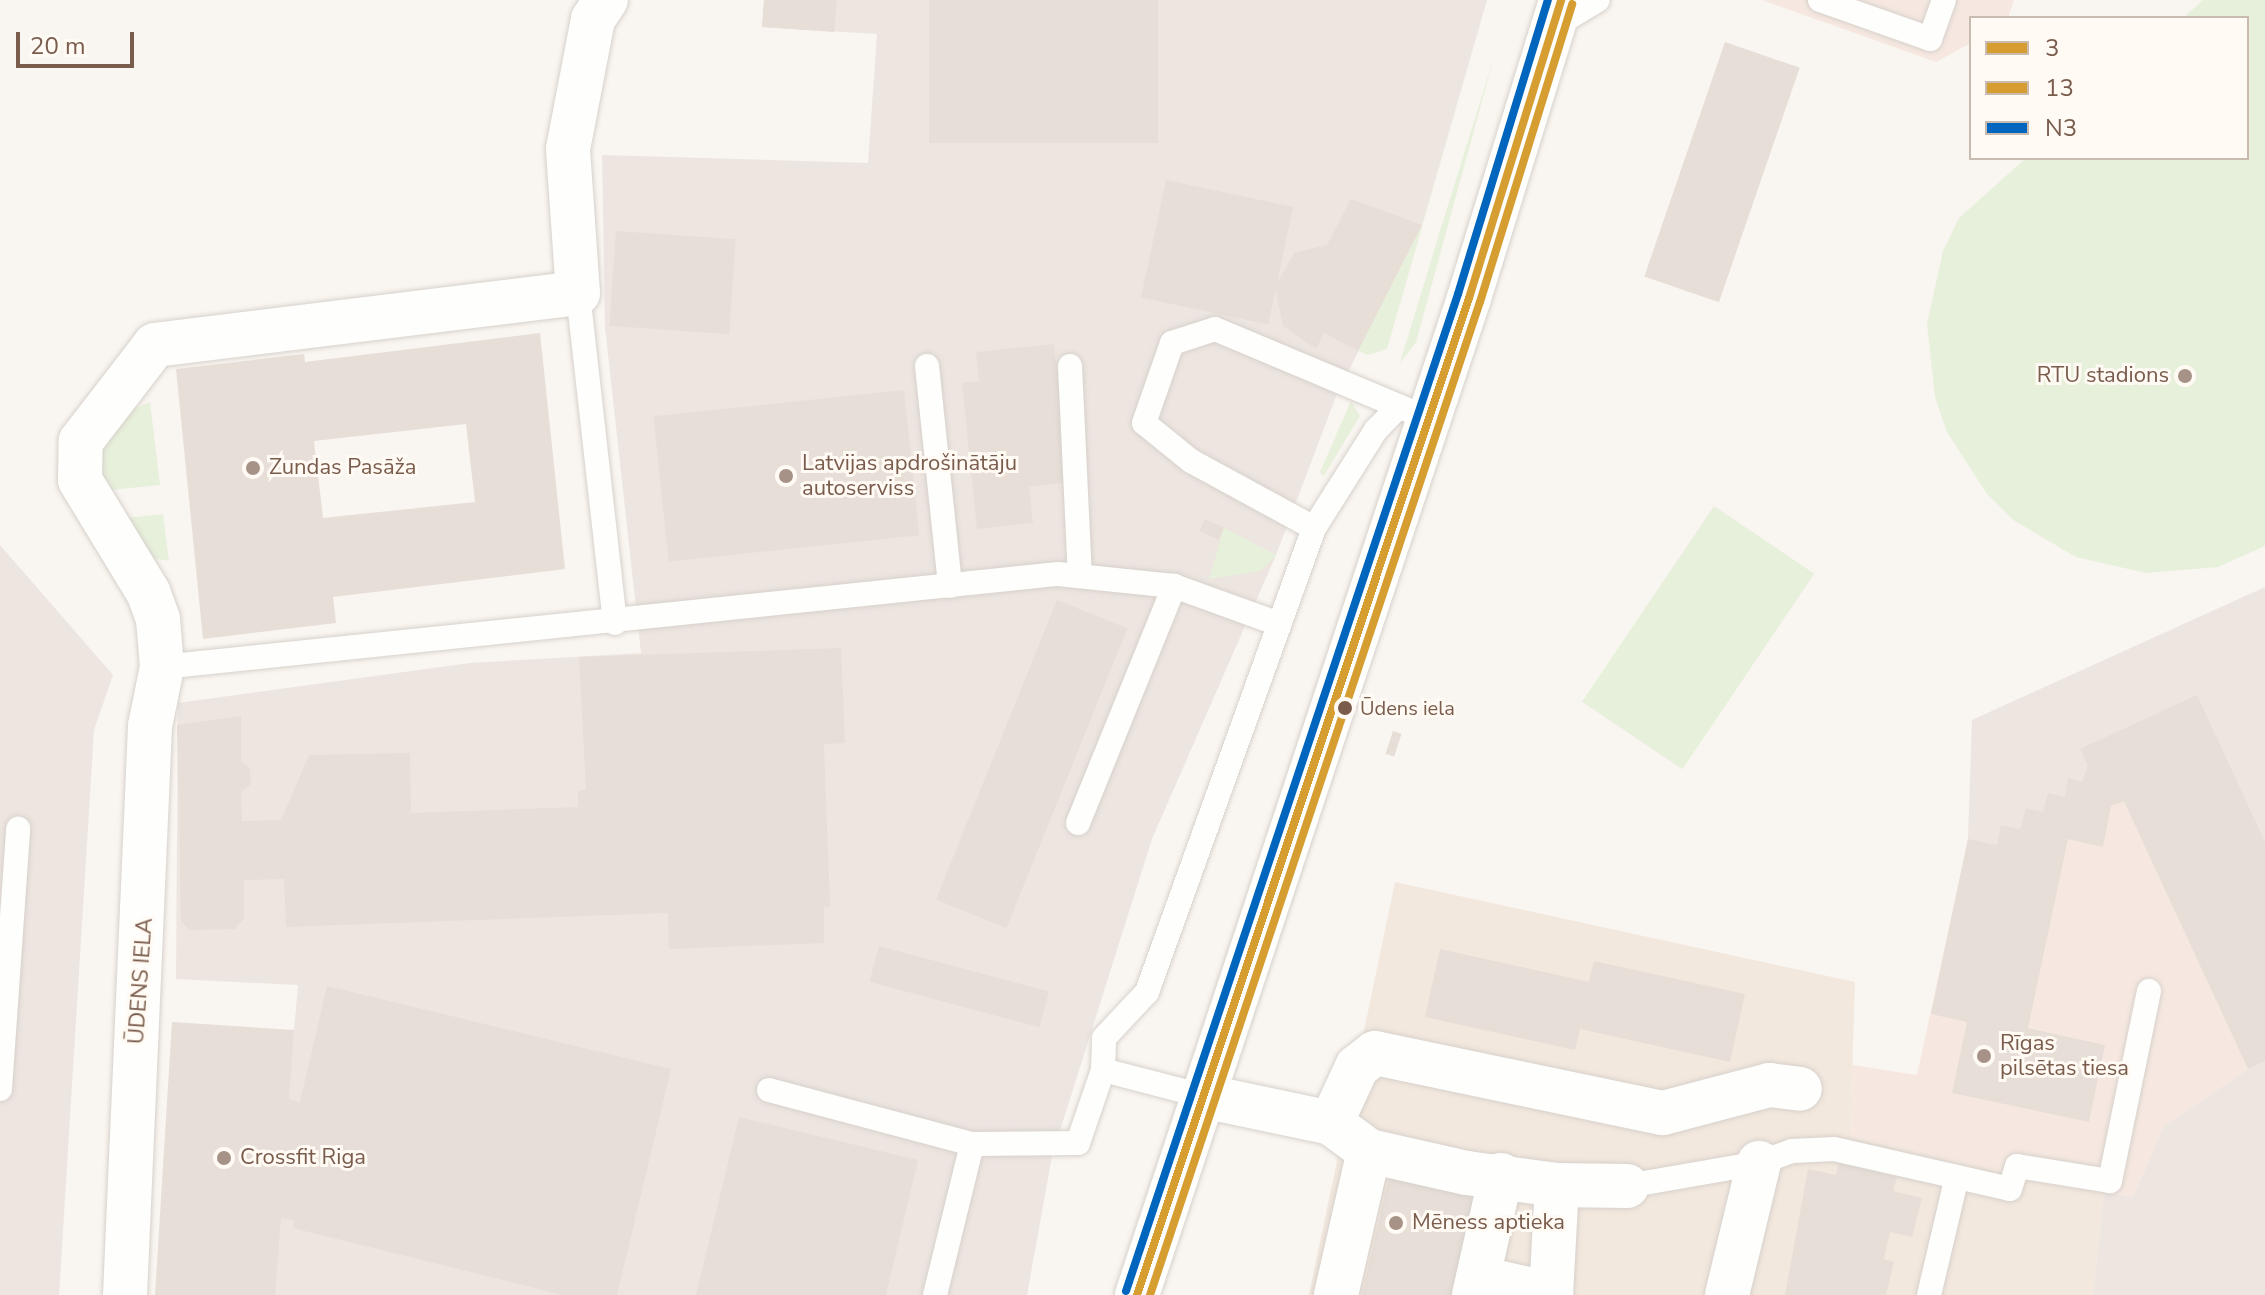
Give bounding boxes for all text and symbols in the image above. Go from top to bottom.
scale bar [20,16,138,66]
legend [1969,16,2249,160]
text: 20 m [30,30,86,62]
text: 3 [2045,32,2059,64]
text: 13 [2045,72,2074,104]
text: N3 [2045,112,2077,144]
place label: RTU stadions [2037,363,2169,389]
marker: RTU stadions [2176,367,2194,385]
place label: Latvijas apdrošinātāju autoserviss [802,450,1017,502]
place label: Zundas Pasāža [269,455,416,481]
marker: Zundas Pasāža [244,459,262,477]
marker: Latvijas apdrošinātāju autoserviss [777,467,795,485]
place label: Ūdens iela [1360,696,1455,720]
marker: Ūdens iela [1337,700,1353,716]
street label: ŪDENS IELA [123,917,159,1045]
place label: Rīgas pilsētas tiesa [2000,1030,2129,1082]
marker: Rīgas pilsētas tiesa [1975,1047,1993,1065]
place label: Crossfit Riga [240,1145,366,1171]
marker: Crossfit Riga [215,1149,233,1167]
place label: Mēness aptieka [1412,1210,1565,1236]
marker: Mēness aptieka [1387,1214,1405,1232]

